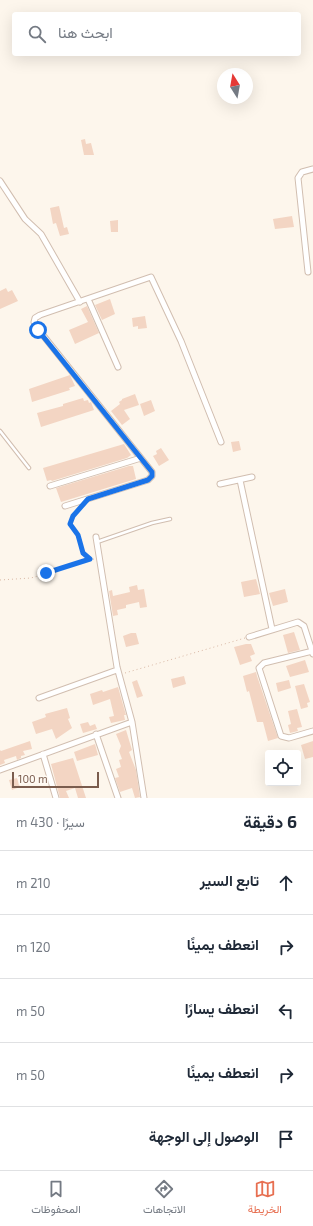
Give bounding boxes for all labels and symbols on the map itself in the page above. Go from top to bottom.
north arrow [217,68,253,104]
route start [29,321,47,339]
route end [37,564,55,582]
scale bar [12,770,99,789]

